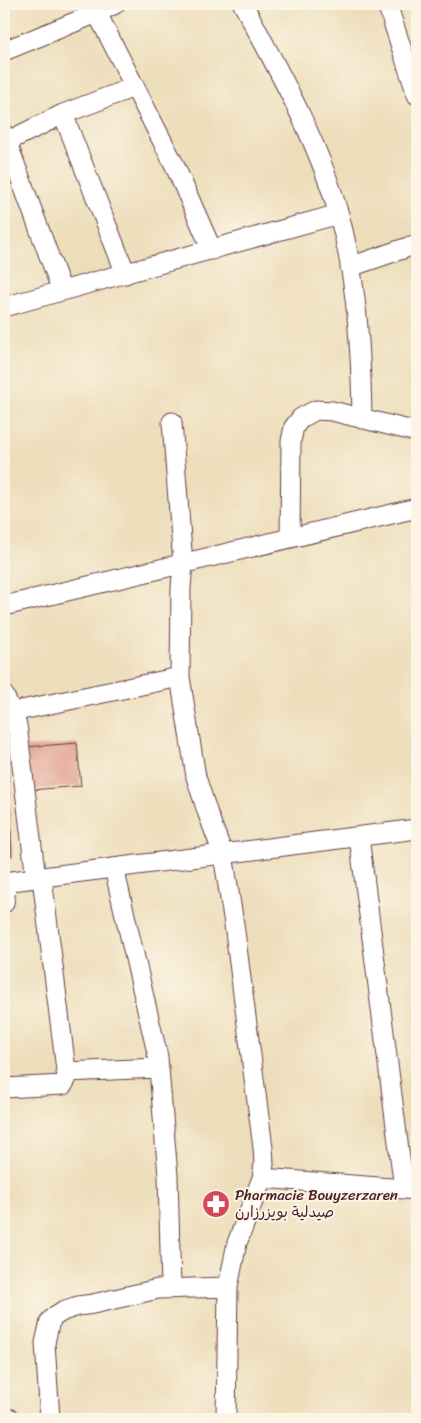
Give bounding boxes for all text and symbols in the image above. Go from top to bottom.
place label: Pharmacie Bouyzerzaren صيدلية بويزرزارن [235,1182,398,1225]
pharmacy icon: Pharmacie Bouyzerzaren صيدلية بويزرزارن [201,1189,231,1219]

